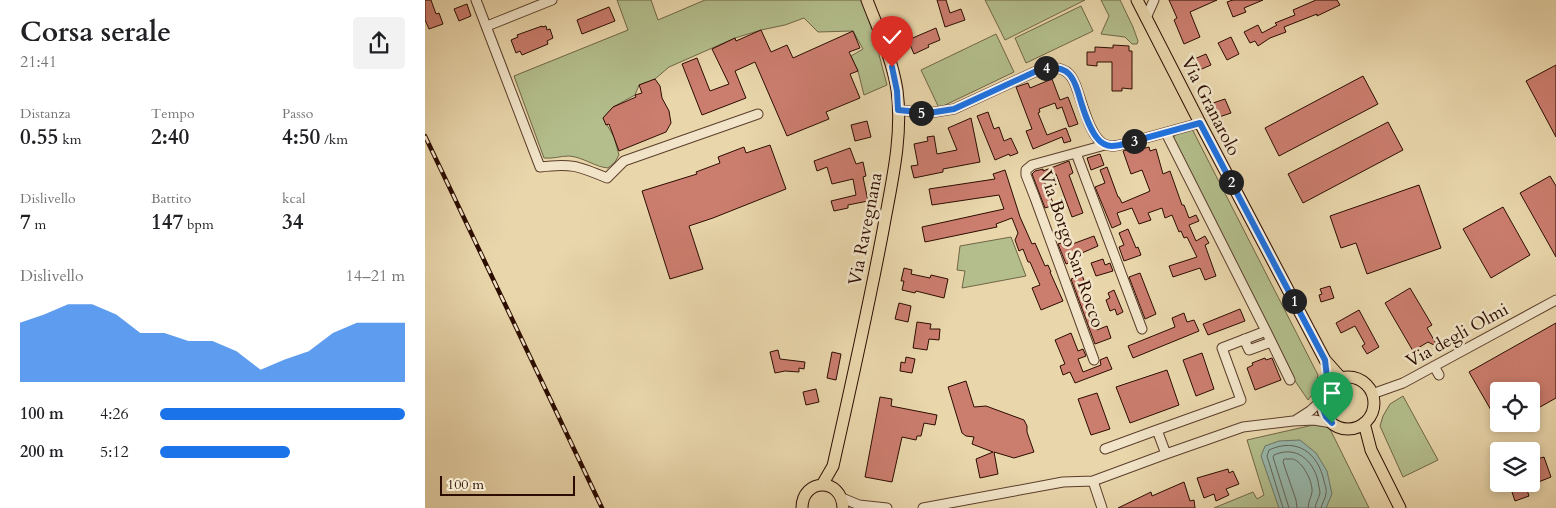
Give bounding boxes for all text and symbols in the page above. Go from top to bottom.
text: Corsa serale [20,13,171,51]
pin [871,16,913,67]
button: share [353,17,405,69]
icon: check [878,23,906,51]
text: 21:41 [20,51,57,73]
street label: Via Granarolo [1175,52,1246,160]
pin: 4 [1033,56,1059,80]
text: 4 [1043,59,1050,78]
pin: 5 [909,100,933,126]
text: Distanza [20,104,71,123]
text: Tempo [151,104,194,123]
text: Passo [282,104,313,123]
text: 5 [918,104,925,123]
text: 0.55 [20,123,58,152]
text: 2:40 [151,123,189,152]
text: 4:50 [282,123,320,152]
pin: 3 [1121,128,1147,154]
text: km [58,130,81,149]
text: /km [320,130,348,149]
text: 3 [1131,132,1138,151]
street label: Via Borgo San Rocco [1033,167,1110,331]
street label: Via Ravegnana [842,170,889,288]
pin: 2 [1219,170,1243,194]
text: 2 [1228,173,1235,192]
text: Dislivello [20,189,76,208]
text: Battito [151,189,191,208]
text: kcal [282,189,306,208]
text: 7 [20,208,31,237]
text: 147 [151,208,183,237]
text: 34 [282,208,304,237]
text: m [31,215,46,234]
text: bpm [183,215,214,234]
text: Dislivello [20,265,84,287]
text: 14–21 m [346,265,405,287]
pin: 1 [1281,288,1307,314]
text: 1 [1291,292,1298,311]
street label: Via degli Olmi [1401,297,1513,374]
pin [1311,372,1353,423]
icon: arrive [1318,379,1346,407]
map controls [1490,382,1540,492]
button: locate [1490,382,1540,432]
text: 100 m [20,403,64,425]
text: 4:26 [100,403,129,425]
text: 200 m [20,441,64,463]
text: 5:12 [100,441,129,463]
button: layers [1490,442,1540,492]
scale bar [440,473,575,496]
text: 100 m [447,475,484,494]

